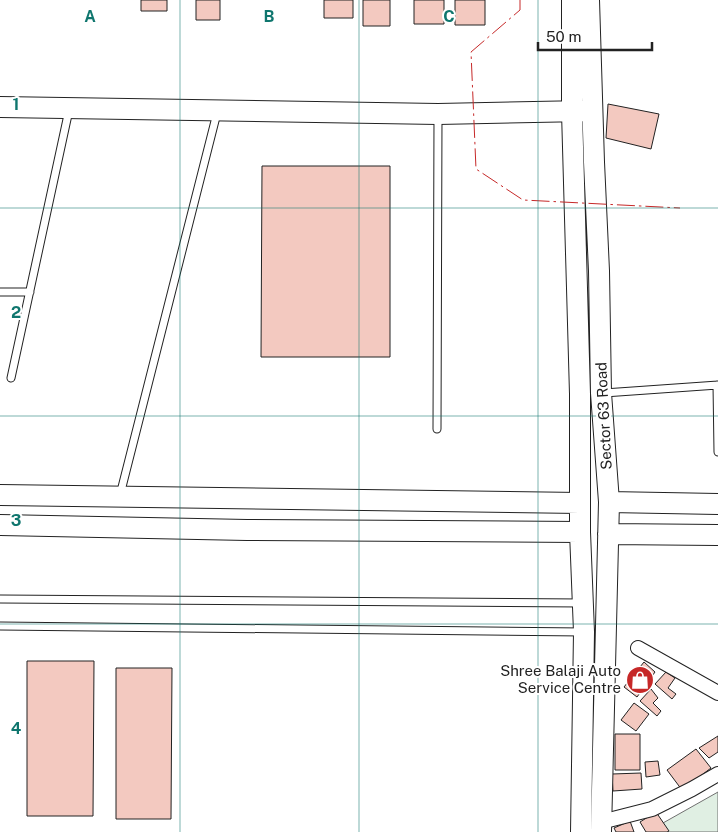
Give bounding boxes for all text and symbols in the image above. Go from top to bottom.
text: A [84,7,96,26]
text: B [264,7,275,26]
text: C [443,7,455,26]
scale bar [538,20,652,52]
text: 50 m [546,28,581,45]
text: 1 [13,95,19,114]
text: 2 [11,303,21,322]
street label: Sector 63 Road [592,362,615,470]
text: 3 [11,511,21,530]
place label: Shree Balaji Auto Service Centre [500,662,621,696]
shop icon: Shree Balaji Auto Service Centre [625,665,655,695]
text: 4 [11,719,22,738]

